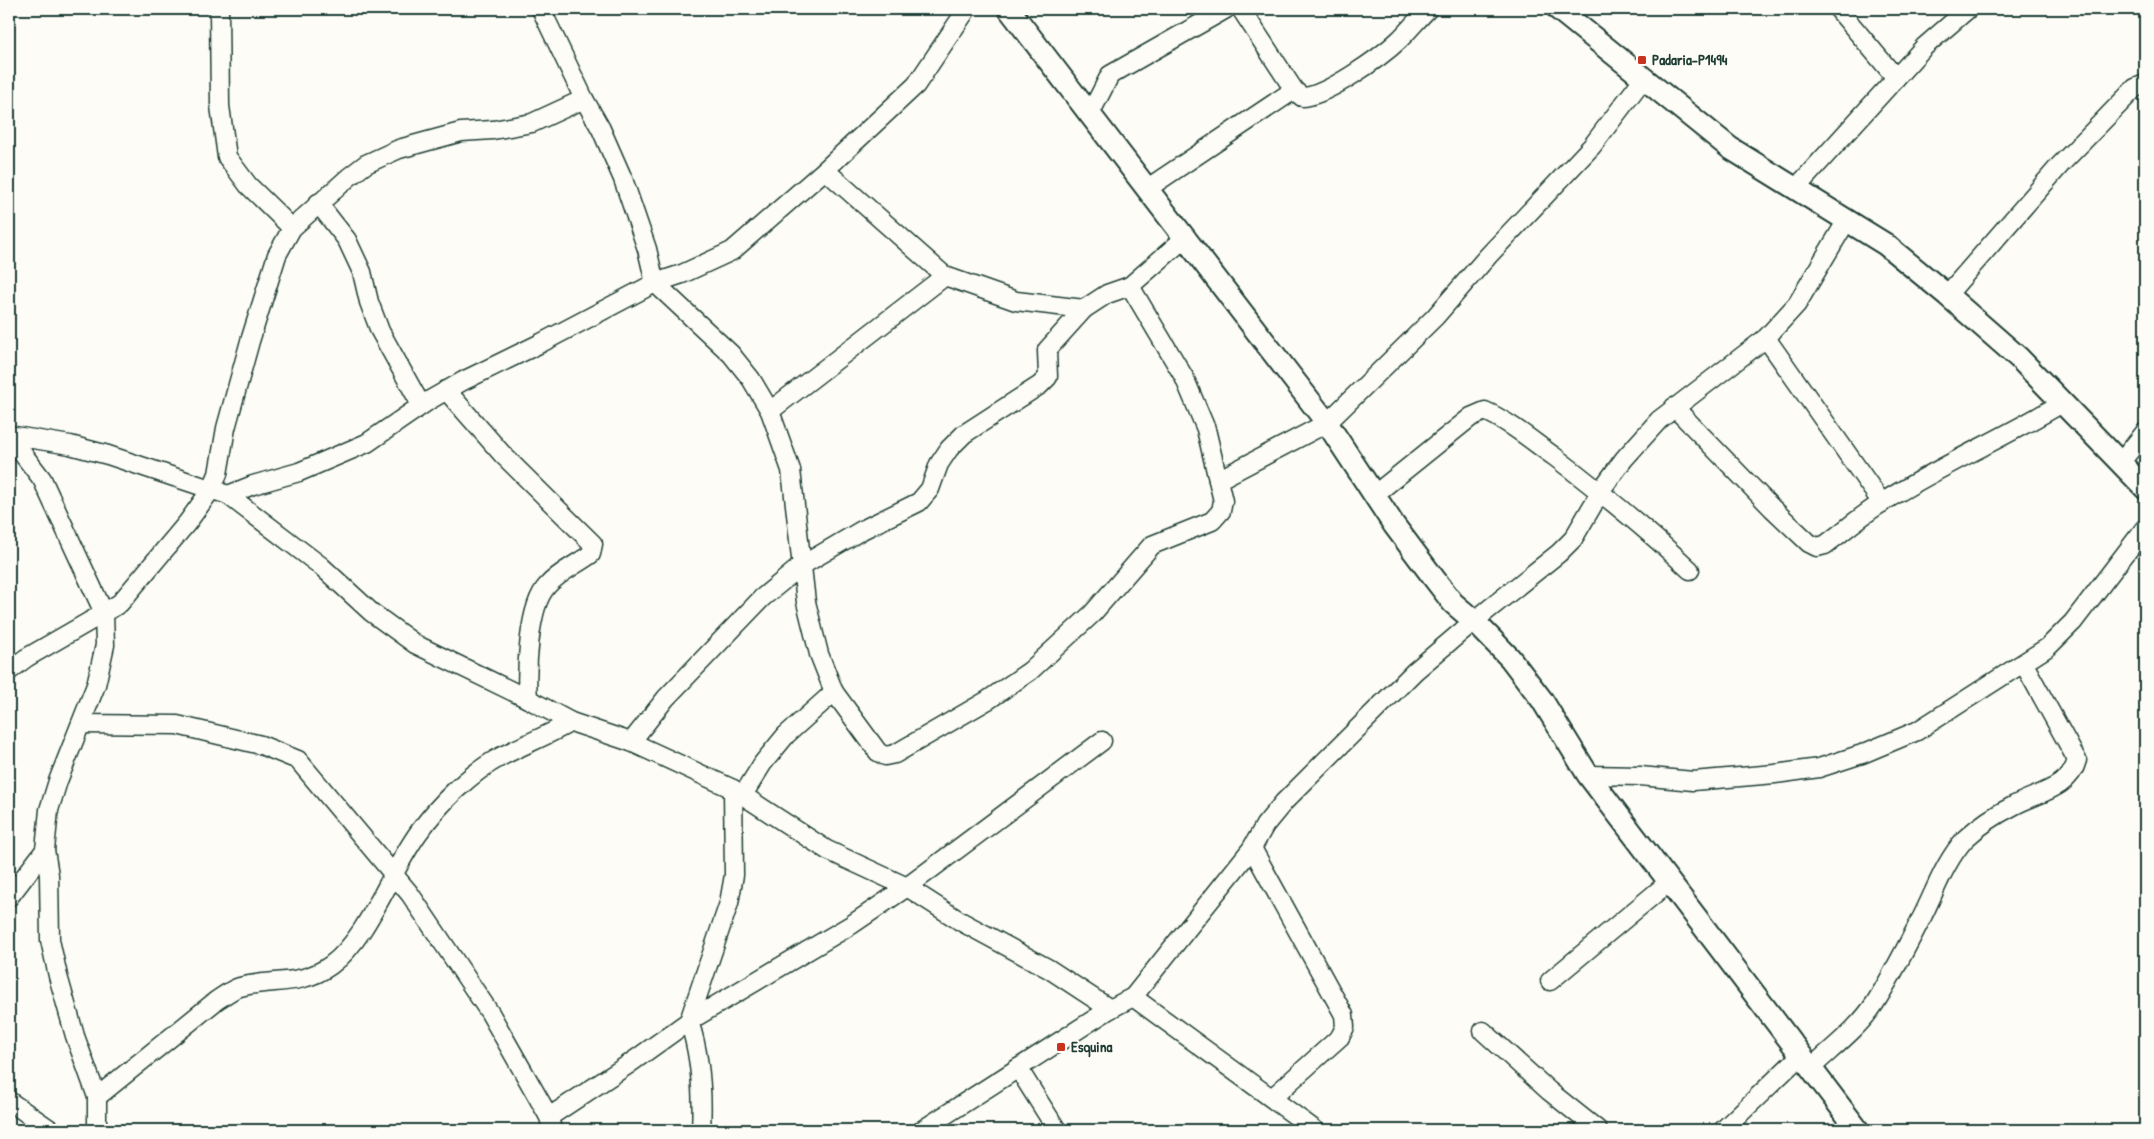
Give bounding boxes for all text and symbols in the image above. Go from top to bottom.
place label: Padaria-P1494 [1652,49,1728,70]
marker: Padaria-P1494 [1636,54,1648,66]
place label: Esquina [1071,1036,1112,1058]
marker: Esquina [1055,1041,1067,1053]

